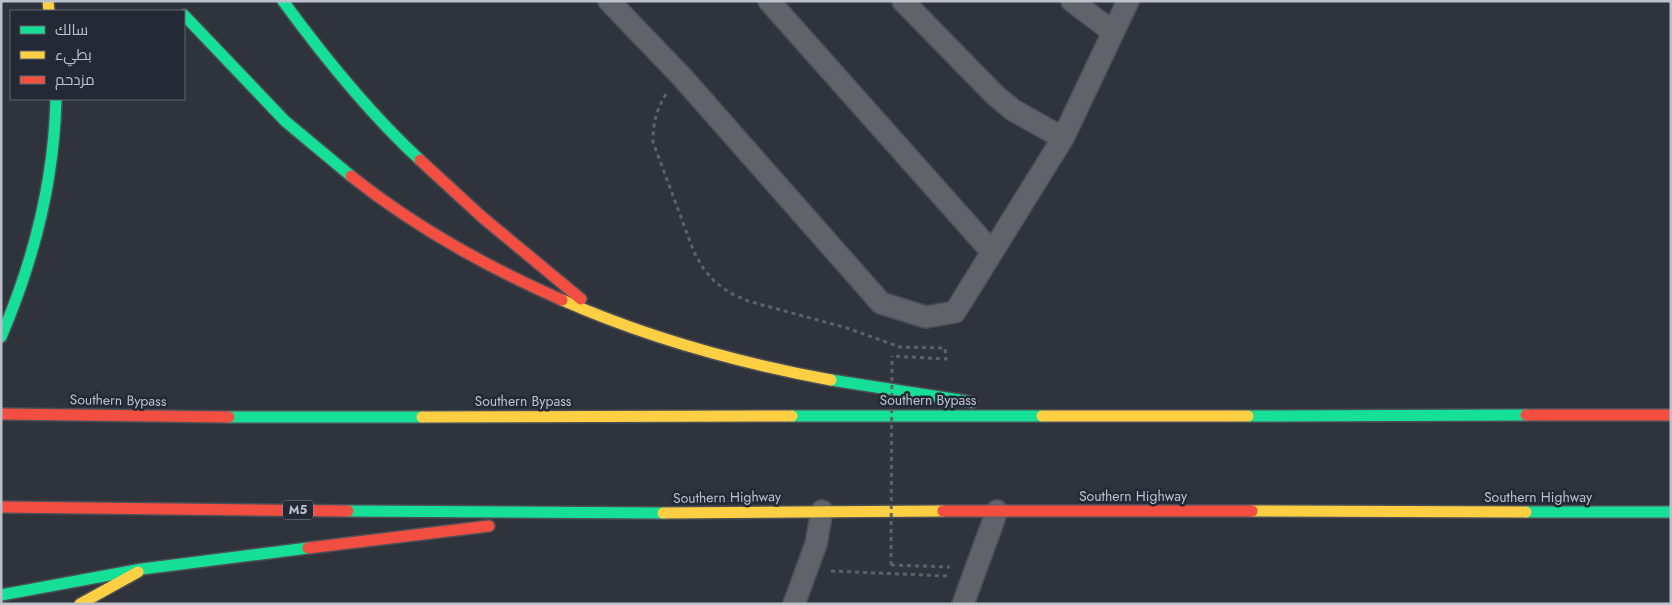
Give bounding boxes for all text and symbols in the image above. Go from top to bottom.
legend [10,10,185,100]
text: سالك [55,19,88,41]
text: بطيء [55,44,92,67]
text: مزدحم [55,69,95,91]
street label: Southern Bypass [69,389,167,411]
street label: Southern Bypass [880,390,977,410]
street label: Southern Bypass [475,391,572,411]
street label: Southern Highway [673,486,782,508]
street label: Southern Highway [1079,486,1188,506]
street label: Southern Highway [1484,487,1593,507]
road number: M5 [283,500,313,520]

